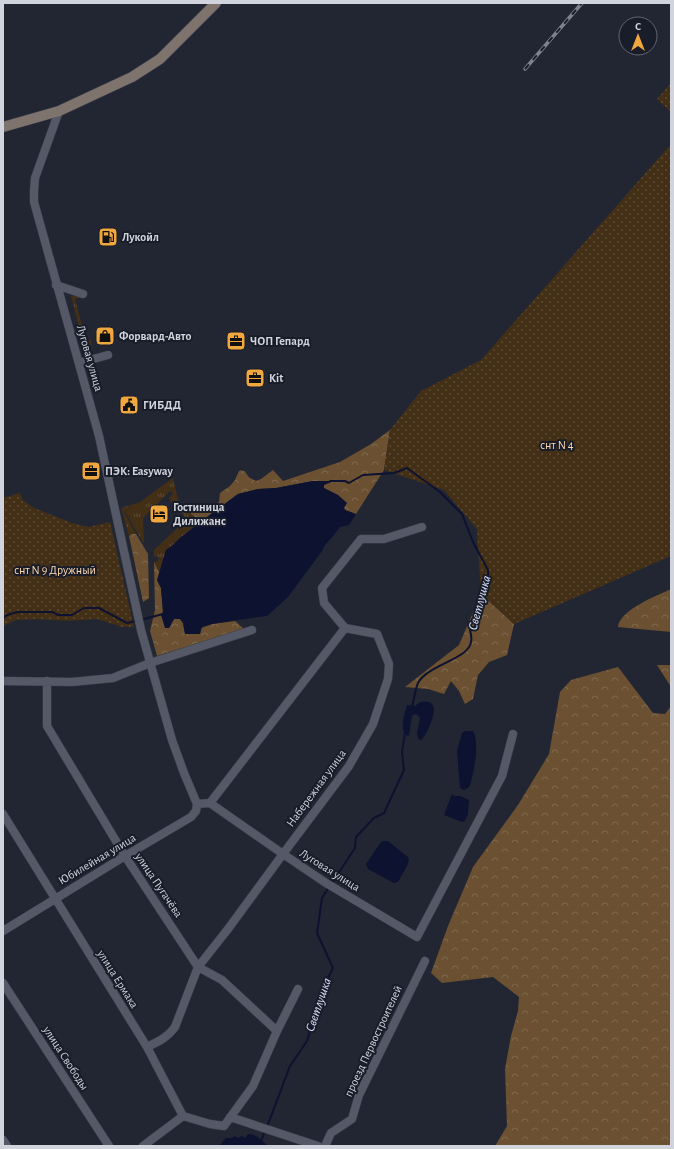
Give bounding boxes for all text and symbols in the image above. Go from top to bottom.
north arrow [618,16,658,56]
text: С [635,21,641,32]
fuel station icon: Лукойл [97,226,119,248]
place label: Лукойл [122,231,159,244]
street label: Луговая улица [74,323,105,393]
shop icon: Форвард-Авто [94,325,116,347]
place label: Форвард-Авто [119,330,191,342]
office icon: ЧОП Гепард [225,330,247,352]
place label: ЧОП Гепард [250,335,310,347]
office icon: Kit [244,367,266,389]
place label: Kit [269,372,283,384]
public building icon: ГИБДД [118,394,140,416]
place label: ГИБДД [143,399,181,411]
park label: снт N 4 [540,439,574,451]
office icon: ПЭК: Easyway [80,460,102,482]
place label: ПЭК: Easyway [105,465,173,478]
place label: Гостиница Дилижанс [173,501,226,527]
hotel icon: Гостиница Дилижанс [148,503,170,525]
park label: снт N 9 Дружный [14,564,96,577]
water label: Светлушка [466,574,494,632]
street label: Набережная улица [284,747,349,829]
street label: Юбилейная улица [56,831,139,888]
street label: Луговая улица [297,847,363,894]
street label: улица Пугачёва [132,850,185,920]
street label: улица Ермака [94,947,141,1011]
water label: Светлушка [304,976,334,1034]
street label: проезд Первостроителей [342,983,404,1099]
street label: улица Свободы [40,1023,91,1093]

